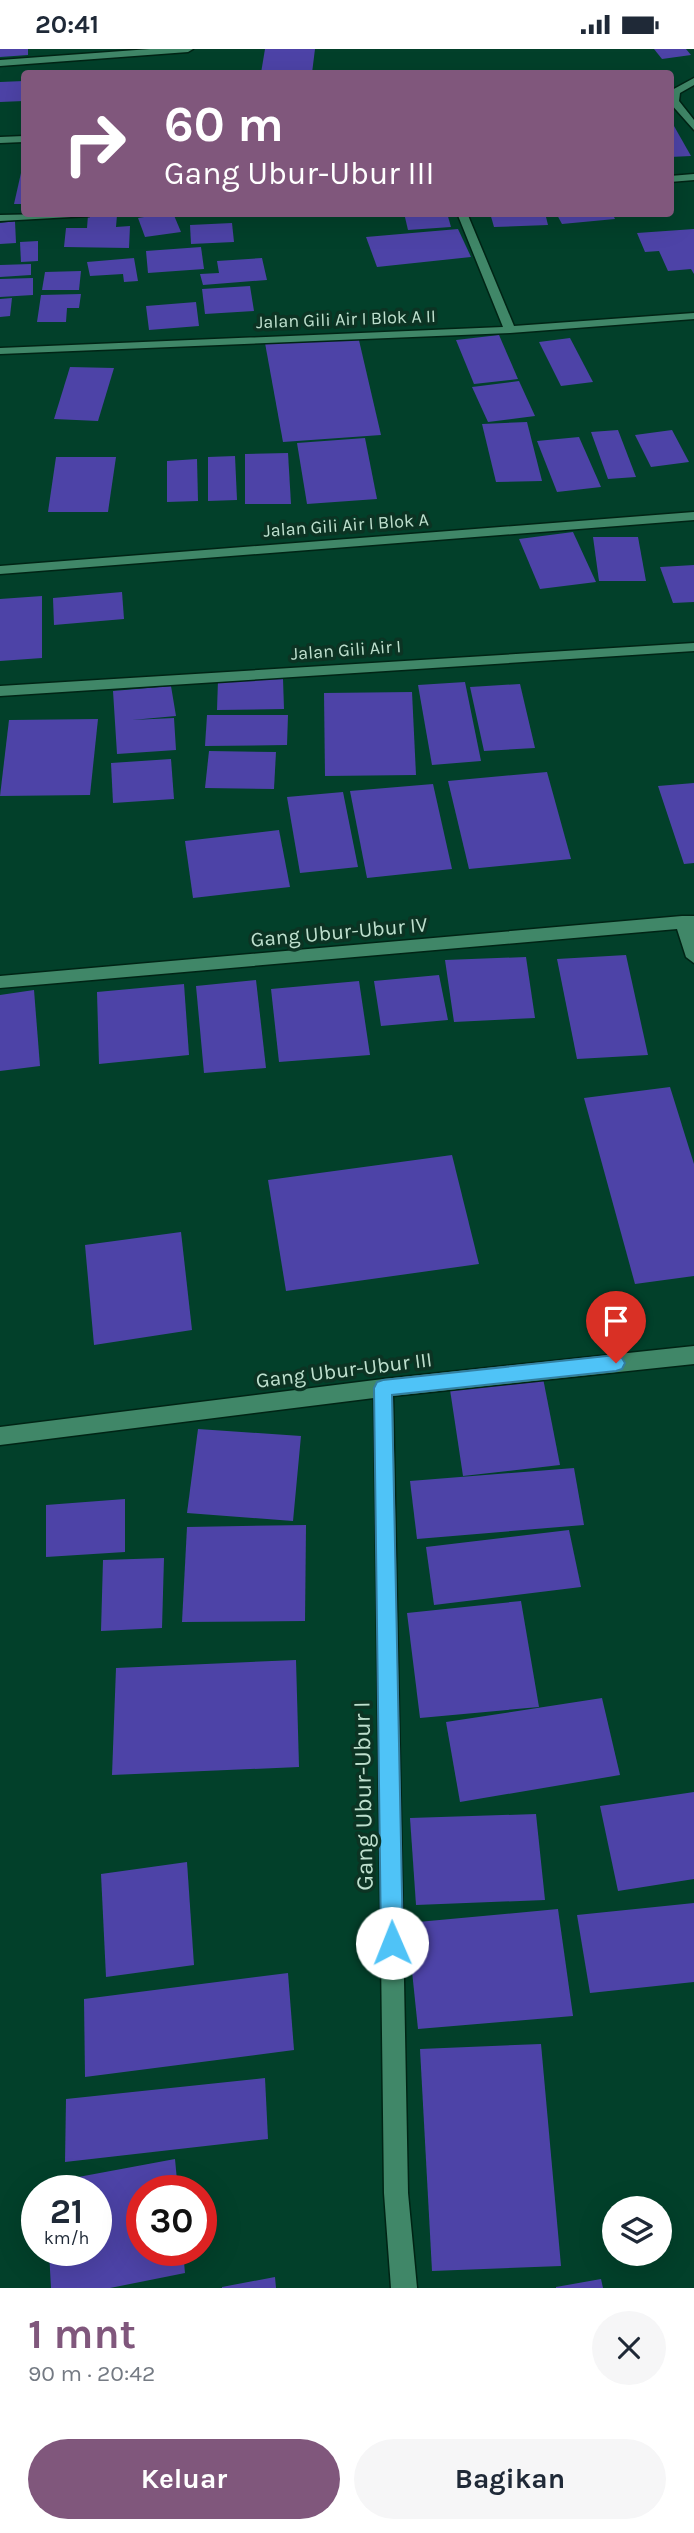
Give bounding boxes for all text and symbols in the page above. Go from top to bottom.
text: 20:41 [35,9,99,40]
text: 60 m [164,96,284,153]
icon: right [49,98,140,189]
text: Gang Ubur-Ubur III [164,155,434,192]
street label: Jalan Gili Air I Blok A II [256,305,436,333]
street label: Jalan Gili Air I Blok A [263,508,429,542]
street label: Jalan Gili Air I [290,635,402,665]
street label: Gang Ubur-Ubur IV [250,912,429,952]
pin [586,1291,646,1363]
icon: arrive [597,1302,635,1340]
street label: Gang Ubur-Ubur III [254,1347,434,1393]
street label: Gang Ubur-Ubur I [347,1701,379,1891]
position arrow [355,1906,429,1980]
speed limit sign: 30 [126,2175,217,2266]
text: 21 [50,2191,83,2232]
map controls [602,2196,672,2266]
button: layers [602,2196,672,2266]
text: km/h [44,2227,89,2249]
text: 1 mnt [28,2309,136,2359]
button: close [592,2311,666,2385]
text: 90 m · 20:42 [28,2360,155,2387]
button: Keluar [28,2439,340,2519]
button: Bagikan [354,2439,666,2519]

